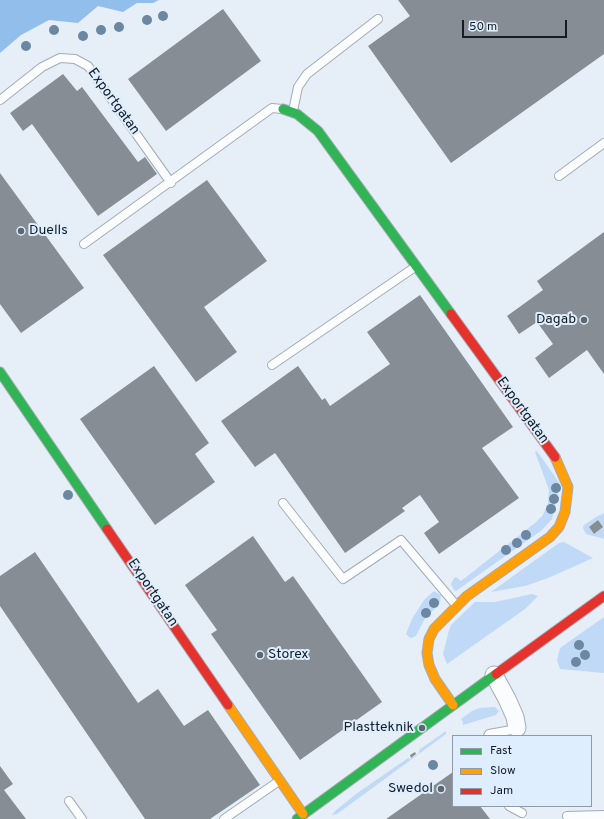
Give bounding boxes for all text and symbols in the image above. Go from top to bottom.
scale bar [464,12,569,38]
text: 50 m [469,19,497,35]
street label: Exportgatan [83,65,143,139]
place label: Duells [29,223,68,239]
marker: Duells [16,226,26,236]
place label: Dagab [536,312,576,328]
marker: Dagab [579,315,589,325]
street label: Exportgatan [492,374,552,448]
street label: Exportgatan [123,556,181,630]
place label: Storex [268,647,309,663]
marker: Storex [255,650,265,660]
place label: Plastteknik [344,720,414,736]
marker: Plastteknik [417,723,427,733]
legend [452,735,592,807]
text: Fast [490,743,512,759]
text: Slow [490,763,516,779]
place label: Swedol [388,781,433,797]
text: Jam [490,783,513,799]
marker: Swedol [436,784,446,794]

